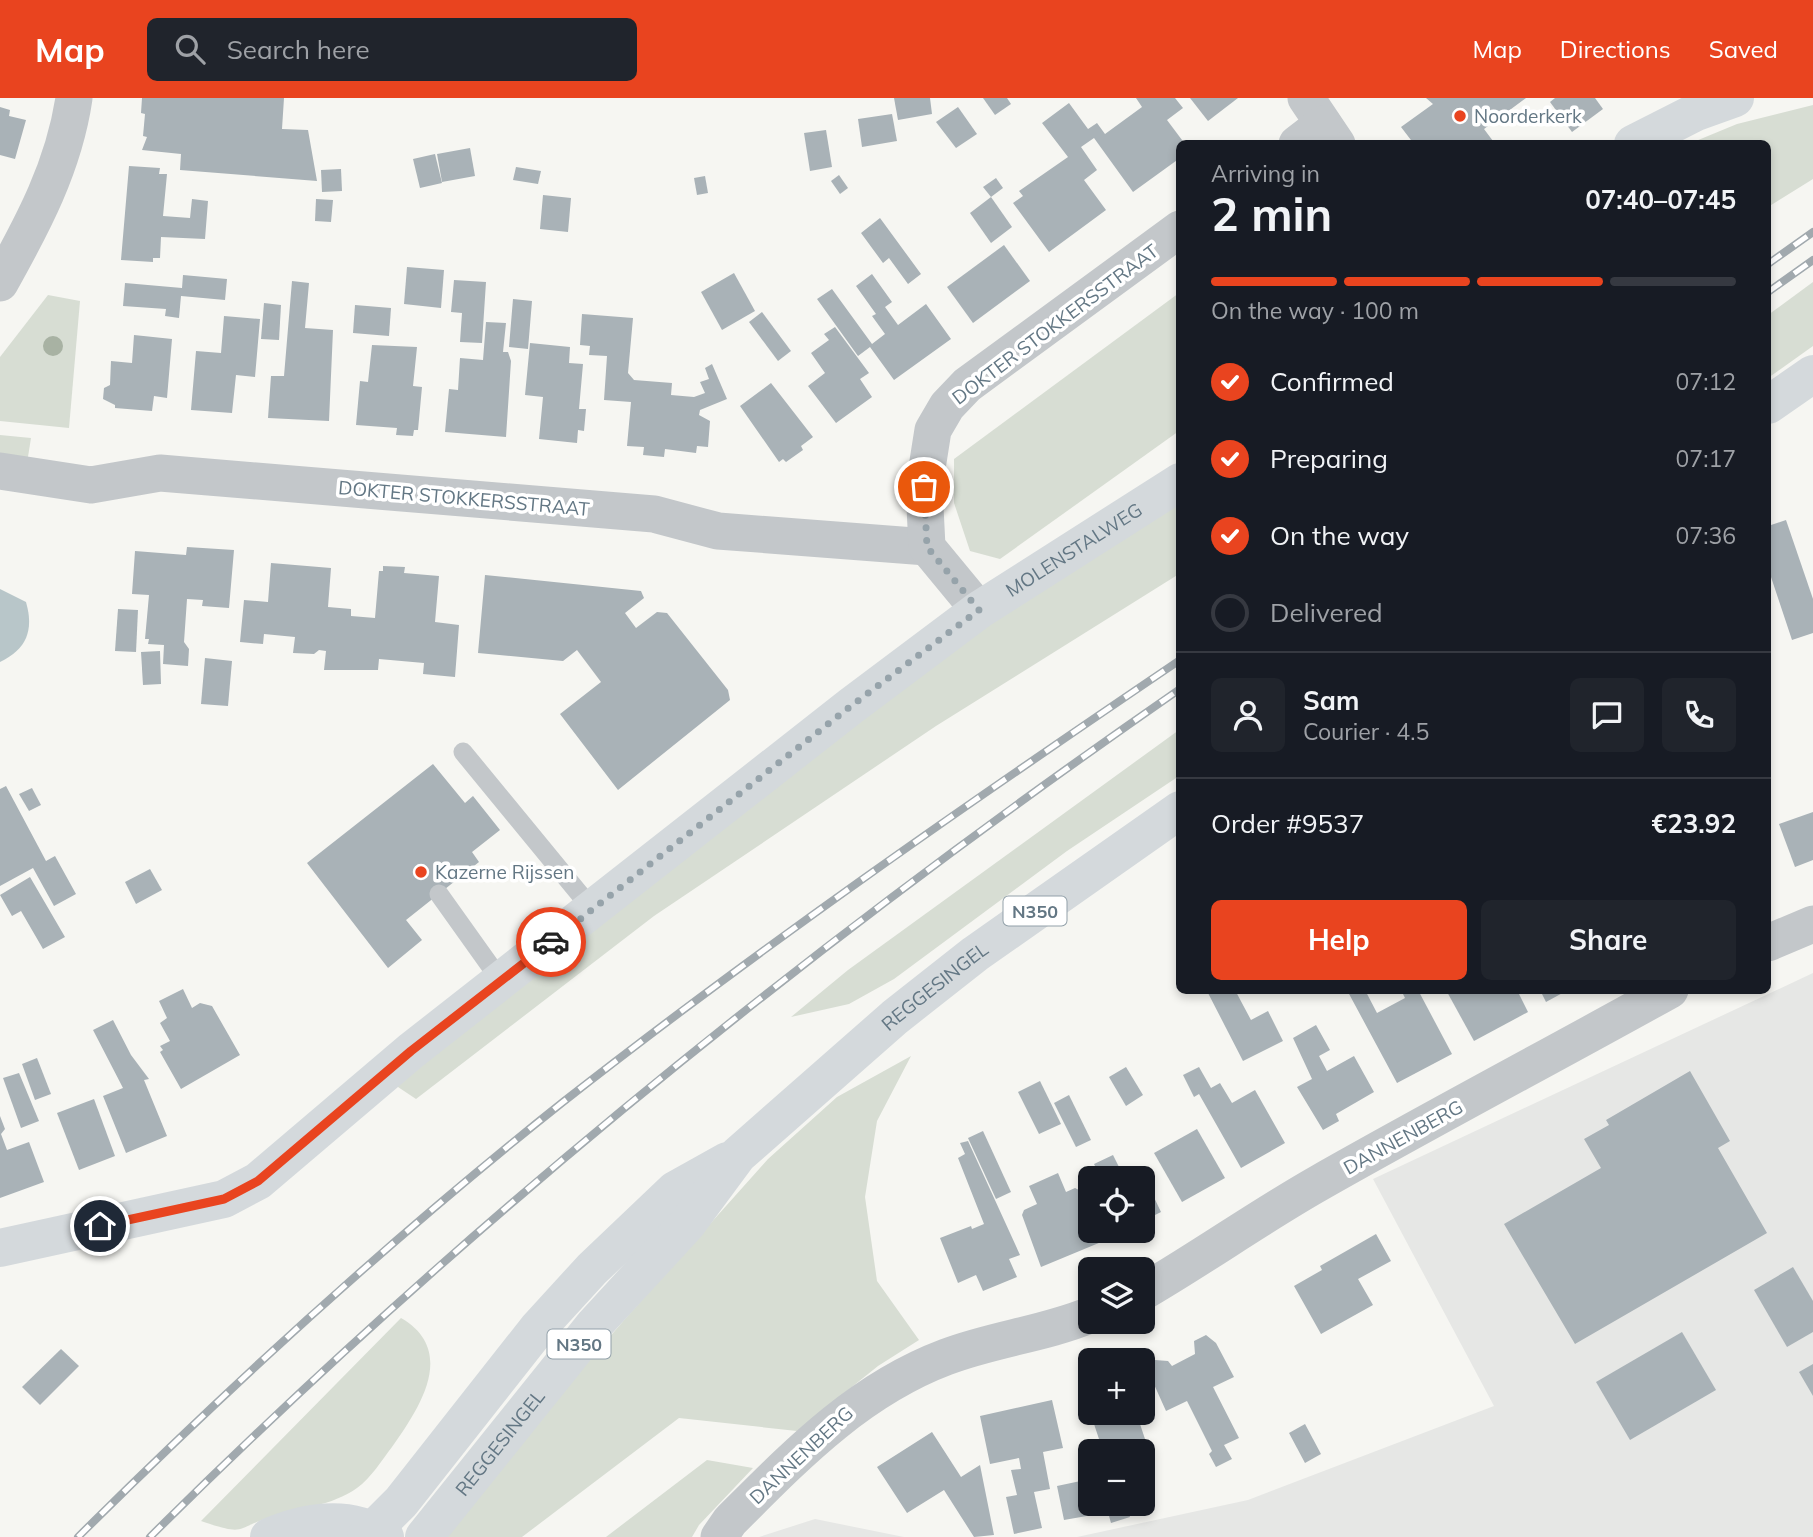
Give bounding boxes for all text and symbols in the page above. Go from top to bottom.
search box [147,18,637,81]
text: Map [35,29,105,70]
icon: search [171,30,209,68]
text: Search here [227,33,370,66]
text: Map [1472,34,1522,64]
text: Directions [1560,34,1671,64]
text: Saved [1709,34,1778,64]
place label: Noorderkerk [1474,104,1582,128]
marker: Noorderkerk [1452,108,1468,124]
text: Arriving in [1211,159,1320,188]
text: 07:40–07:45 [1585,183,1736,216]
text: 2 min [1211,185,1332,243]
street label: DOKTER STOKKERSSTRAAT [947,238,1163,409]
text: On the way · 100 m [1211,296,1419,325]
icon: check [1211,363,1249,401]
text: Confirmed [1270,365,1394,398]
text: 07:12 [1676,367,1736,396]
icon: check [1211,440,1249,478]
text: Preparing [1270,442,1388,475]
text: 07:17 [1676,444,1736,473]
pin [894,457,954,517]
icon: bag [905,468,943,506]
street label: DOKTER STOKKERSSTRAAT [337,475,591,521]
street label: MOLENSTALWEG [1001,497,1146,602]
icon: check [1211,517,1249,555]
text: On the way [1270,519,1409,552]
text: 07:36 [1676,521,1736,550]
text: Delivered [1270,596,1383,629]
button: person [1211,678,1285,752]
button: chat [1570,678,1644,752]
button: phone [1662,678,1736,752]
text: Sam [1303,684,1359,717]
text: Courier · 4.5 [1303,717,1429,746]
text: Order #9537 [1211,807,1364,840]
text: €23.92 [1652,807,1736,840]
place label: Kazerne Rijssen [435,860,574,884]
marker: Kazerne Rijssen [413,864,429,880]
road number: N350 [1004,896,1066,926]
button: Help [1211,900,1467,980]
button: Share [1481,900,1736,980]
courier [516,907,586,977]
icon: car [532,923,570,961]
street label: REGGESINGEL [876,936,993,1036]
street label: DANNENBERG [1339,1094,1467,1180]
map controls [1078,1166,1155,1516]
button: locate [1078,1166,1155,1243]
pin [70,1196,130,1256]
icon: home [81,1207,119,1245]
button: layers [1078,1257,1155,1334]
road number: N350 [548,1330,610,1358]
button: + [1078,1348,1155,1425]
street label: REGGESINGEL [450,1384,550,1501]
street label: DANNENBERG [744,1401,858,1509]
button: − [1078,1439,1155,1516]

